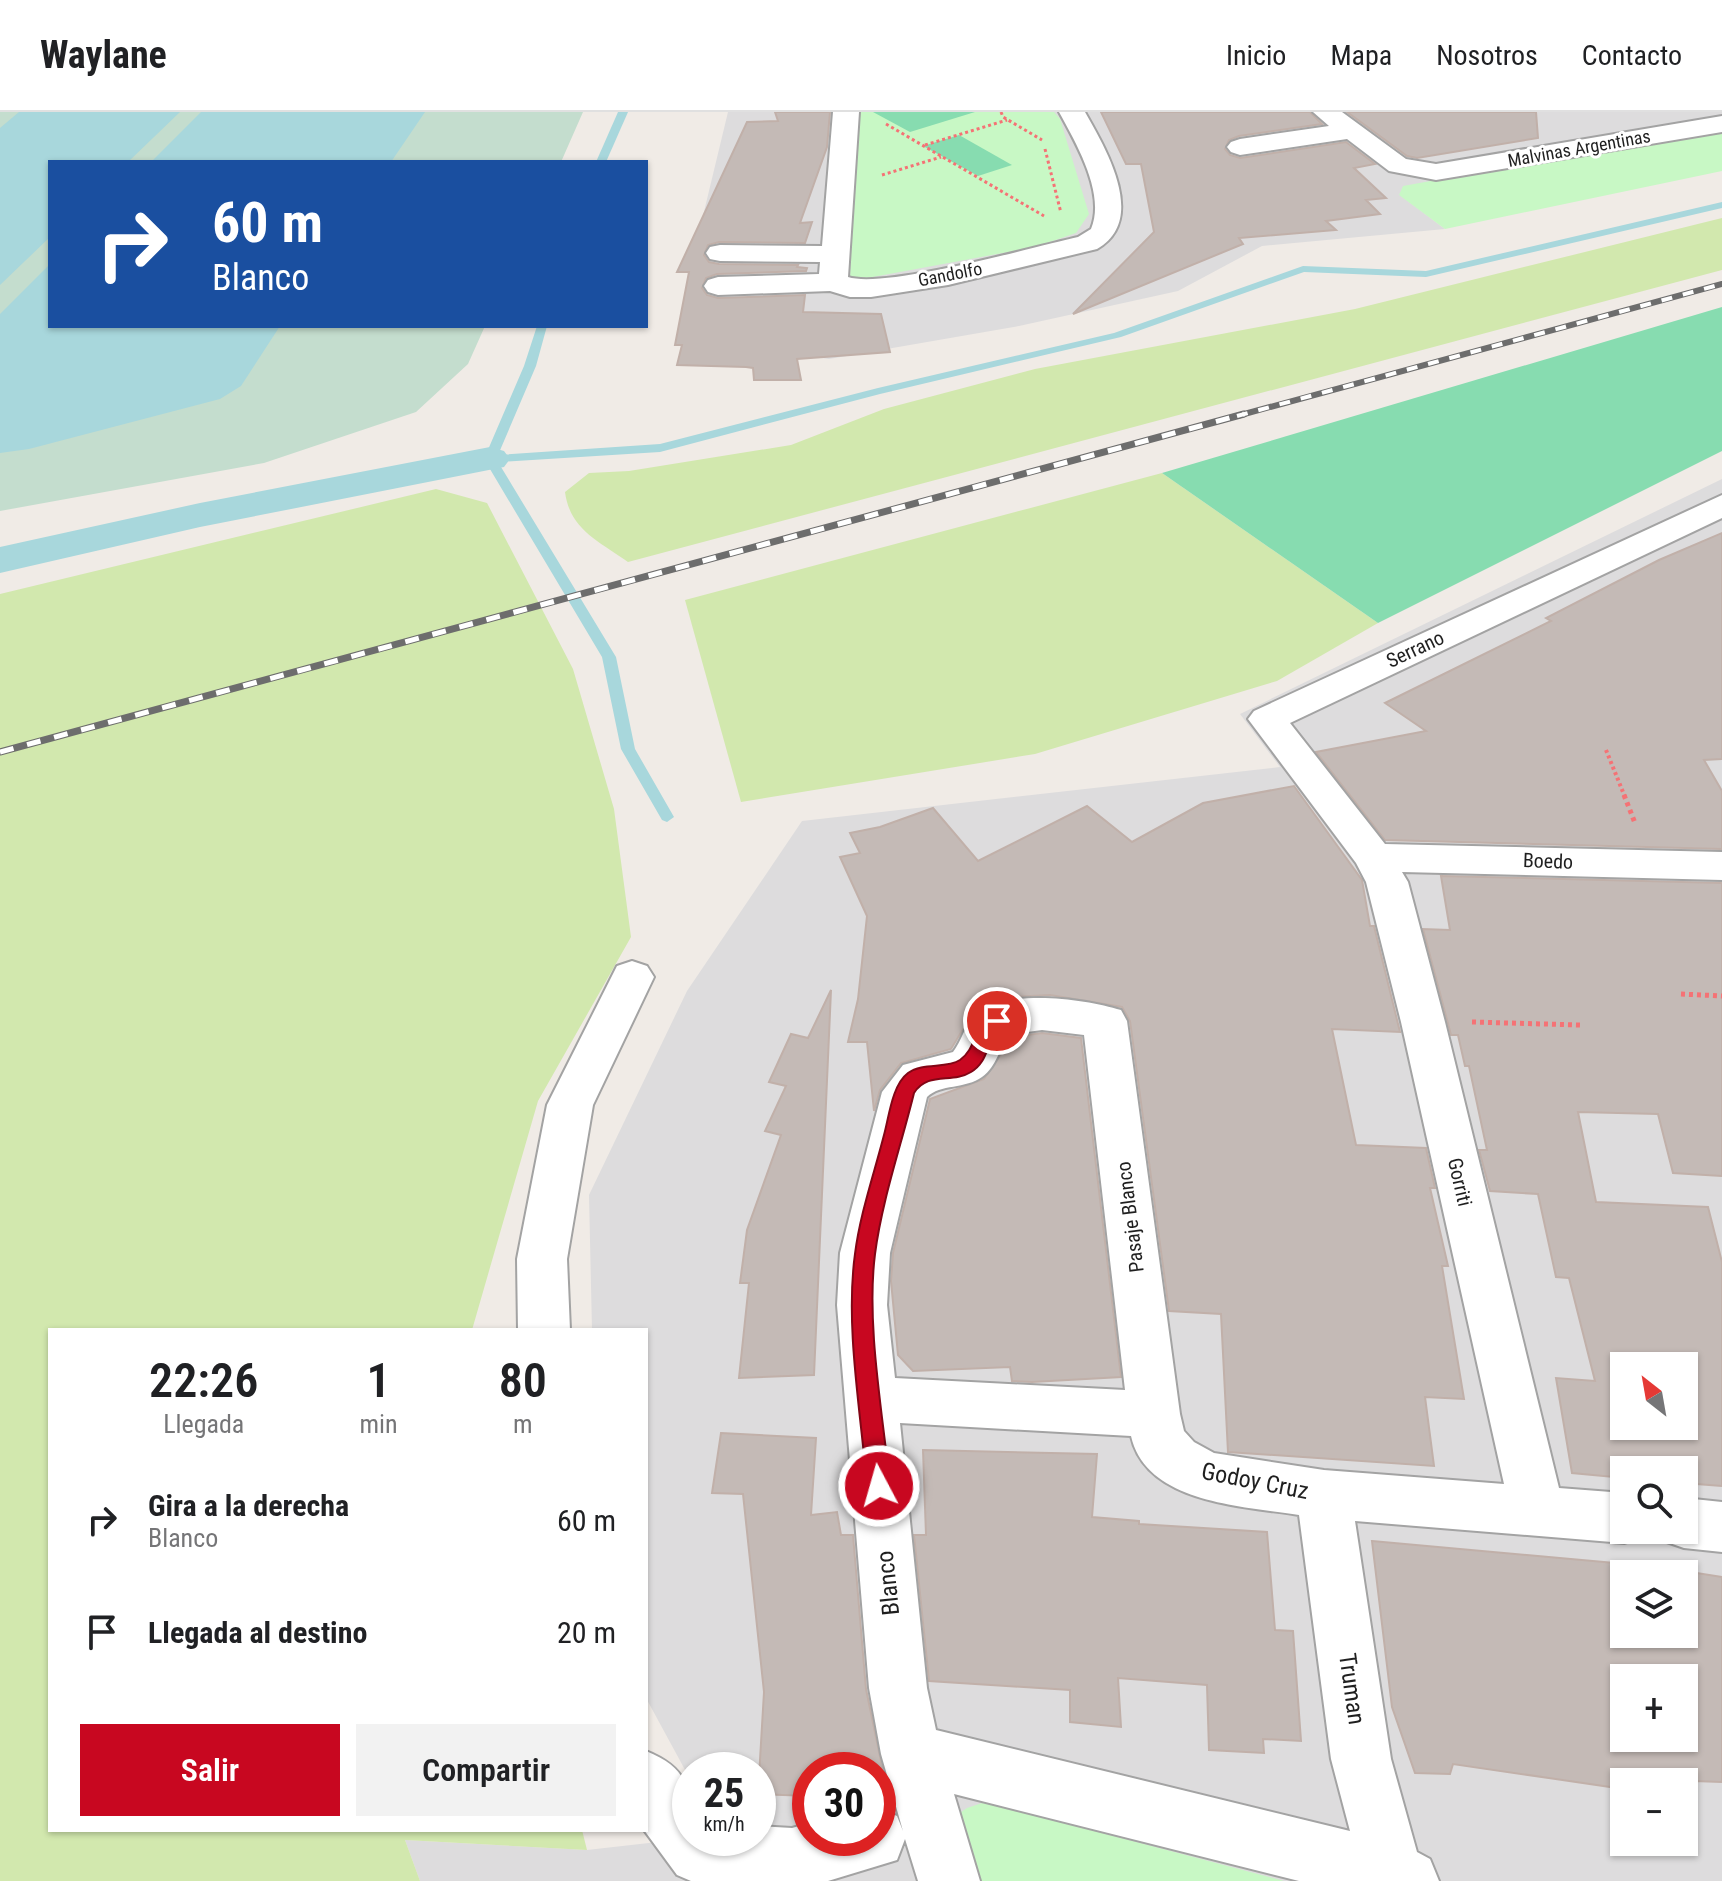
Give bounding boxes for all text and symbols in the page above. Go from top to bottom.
text: Waylane [40,33,167,77]
text: Inicio [1226,39,1286,72]
text: Mapa [1330,39,1392,72]
text: Nosotros [1436,39,1538,72]
text: Contacto [1582,39,1682,72]
street label: Malvinas Argentinas [1506,125,1652,171]
text: 60 m [212,190,323,256]
icon: right [80,192,184,296]
text: Blanco [212,257,309,299]
street label: Gandolfo [916,258,984,290]
street label: Serrano [1382,625,1448,673]
street label: Boedo [1522,848,1574,874]
pin [963,987,1031,1055]
icon: arrive [975,999,1019,1043]
street label: Gorriti [1443,1155,1477,1209]
street label: Pasaje Blanco [1111,1160,1149,1274]
text: 22:26 [149,1352,258,1409]
text: 1 [366,1352,391,1409]
text: 80 [499,1352,547,1409]
north arrow [1610,1352,1698,1440]
map controls [1610,1352,1698,1856]
text: Llegada [163,1409,244,1439]
text: min [359,1409,398,1439]
text: m [513,1409,533,1439]
position arrow [837,1444,921,1528]
button: search [1610,1456,1698,1544]
street label: Godoy Cruz [1199,1457,1311,1505]
text: Gira a la derecha [148,1488,349,1523]
icon: right [80,1498,124,1542]
text: 60 m [557,1503,616,1538]
text: Blanco [148,1523,218,1553]
street label: Blanco [871,1549,905,1617]
button: layers [1610,1560,1698,1648]
icon: arrive [80,1610,124,1654]
text: Llegada al destino [148,1615,367,1650]
text: 20 m [557,1615,616,1650]
street label: Truman [1333,1652,1371,1726]
button: + [1610,1664,1698,1752]
button: Salir [80,1724,340,1816]
button: Compartir [356,1724,616,1816]
speed limit sign: 30 [792,1752,896,1856]
button: − [1610,1768,1698,1856]
text: 25 [704,1770,744,1817]
text: km/h [703,1812,745,1836]

